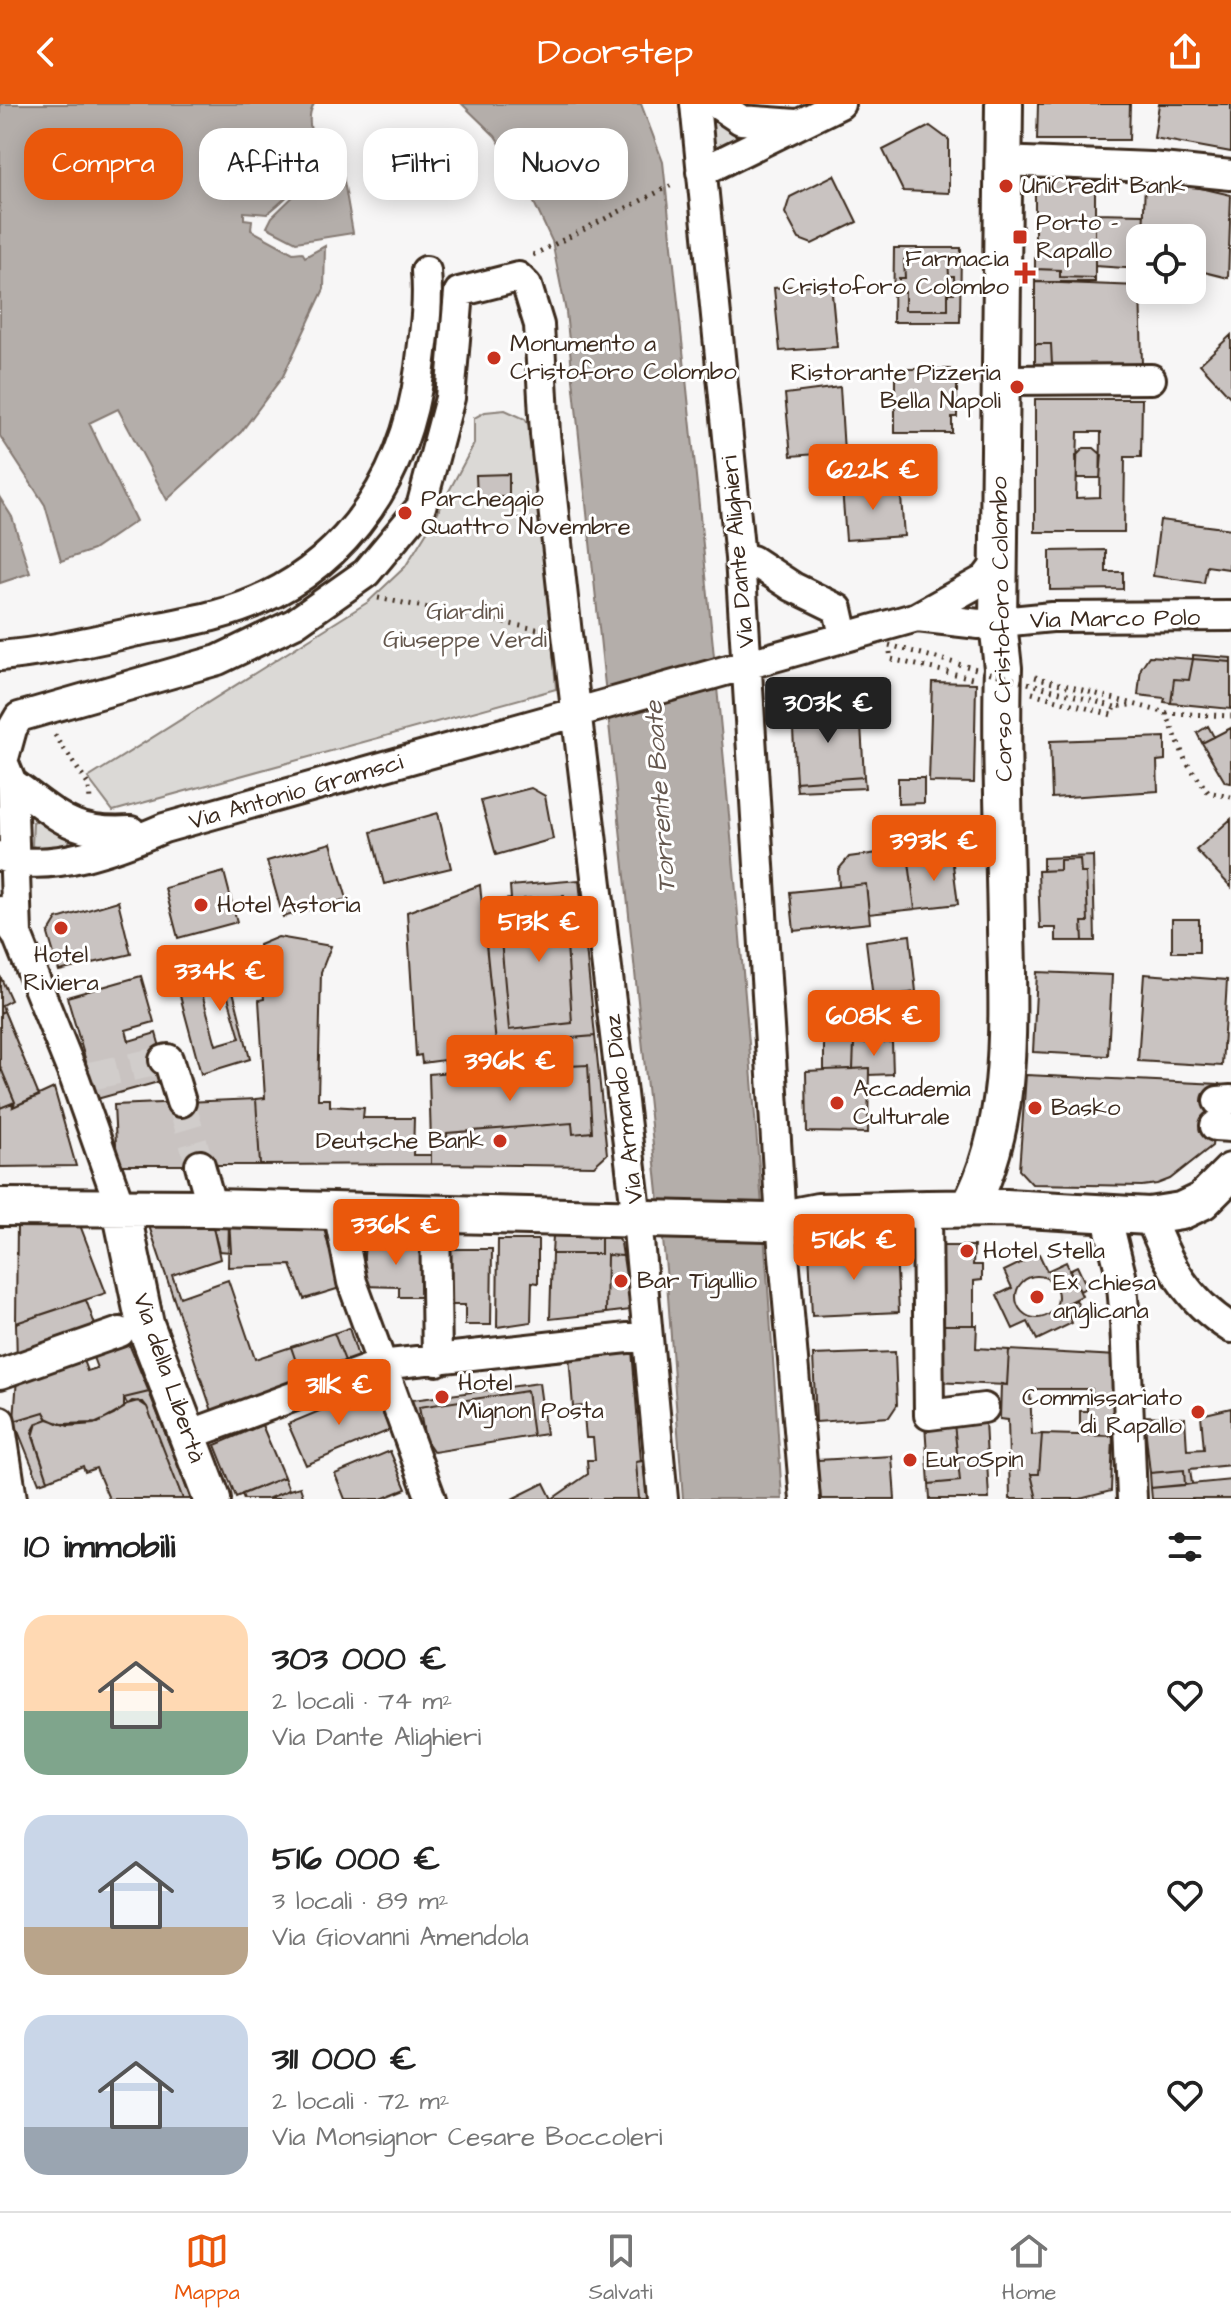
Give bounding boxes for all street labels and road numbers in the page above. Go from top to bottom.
street label: Via Dante Alighieri [713,454,764,650]
street label: Corso Cristoforo Colombo [982,475,1022,782]
street label: Via Marco Polo [1030,601,1201,637]
street label: Via Antonio Gramsci [185,745,407,839]
street label: Via Armando Diaz [595,1012,652,1206]
street label: Via della Libertà [124,1289,214,1467]

